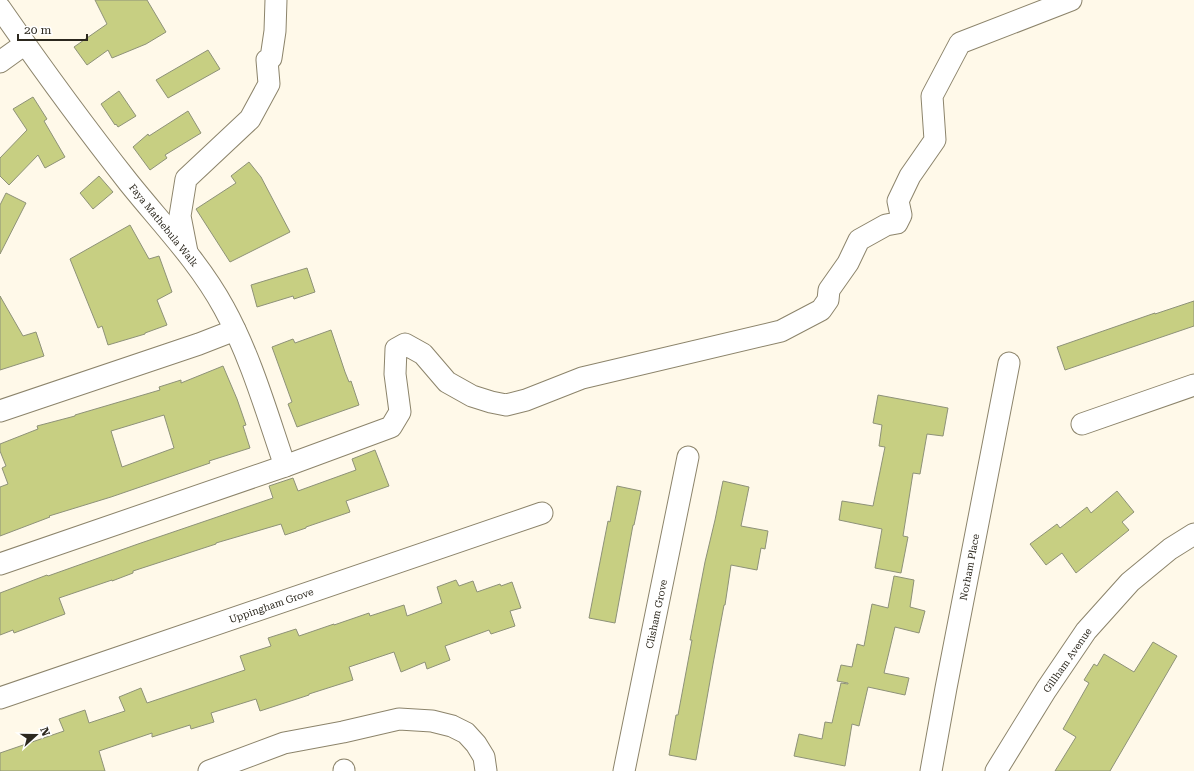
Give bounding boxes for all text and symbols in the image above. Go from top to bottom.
scale bar [18,16,87,42]
text: 20 m [24,23,51,37]
street label: Faya Mathebula Walk [127,182,201,269]
street label: Norham Place [958,532,981,601]
street label: Clisham Grove [644,578,669,650]
street label: Uppingham Grove [227,586,315,625]
street label: Gillham Avenue [1041,625,1094,695]
north arrow [16,715,56,755]
text: N [37,725,53,738]

